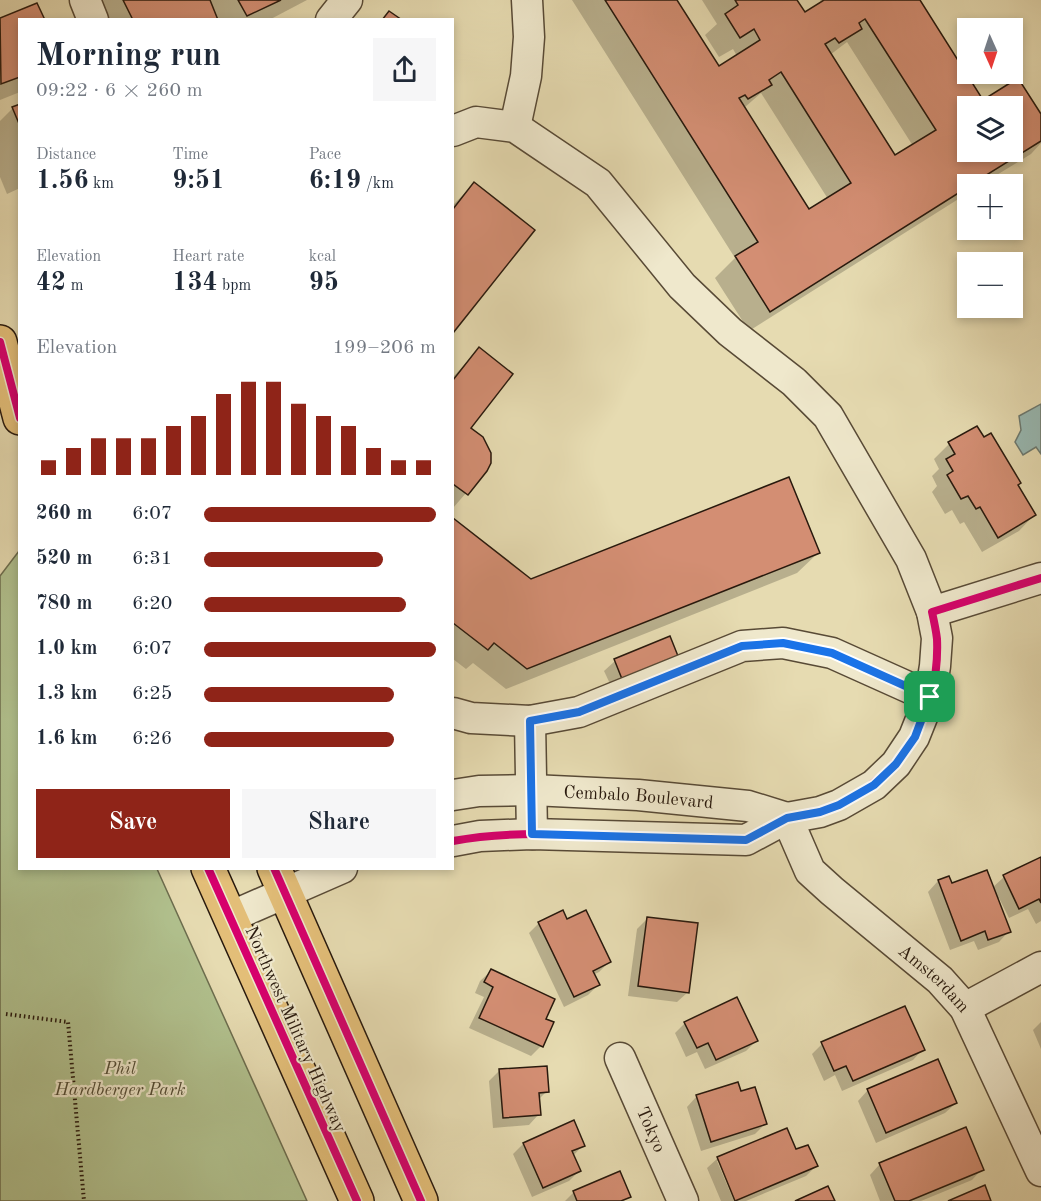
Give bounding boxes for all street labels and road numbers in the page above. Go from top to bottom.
street label: Cembalo Boulevard [563,783,714,812]
street label: Northwest Military Highway [241,924,349,1136]
street label: Amsterdam [895,942,972,1016]
street label: Tokyo [633,1104,668,1155]

